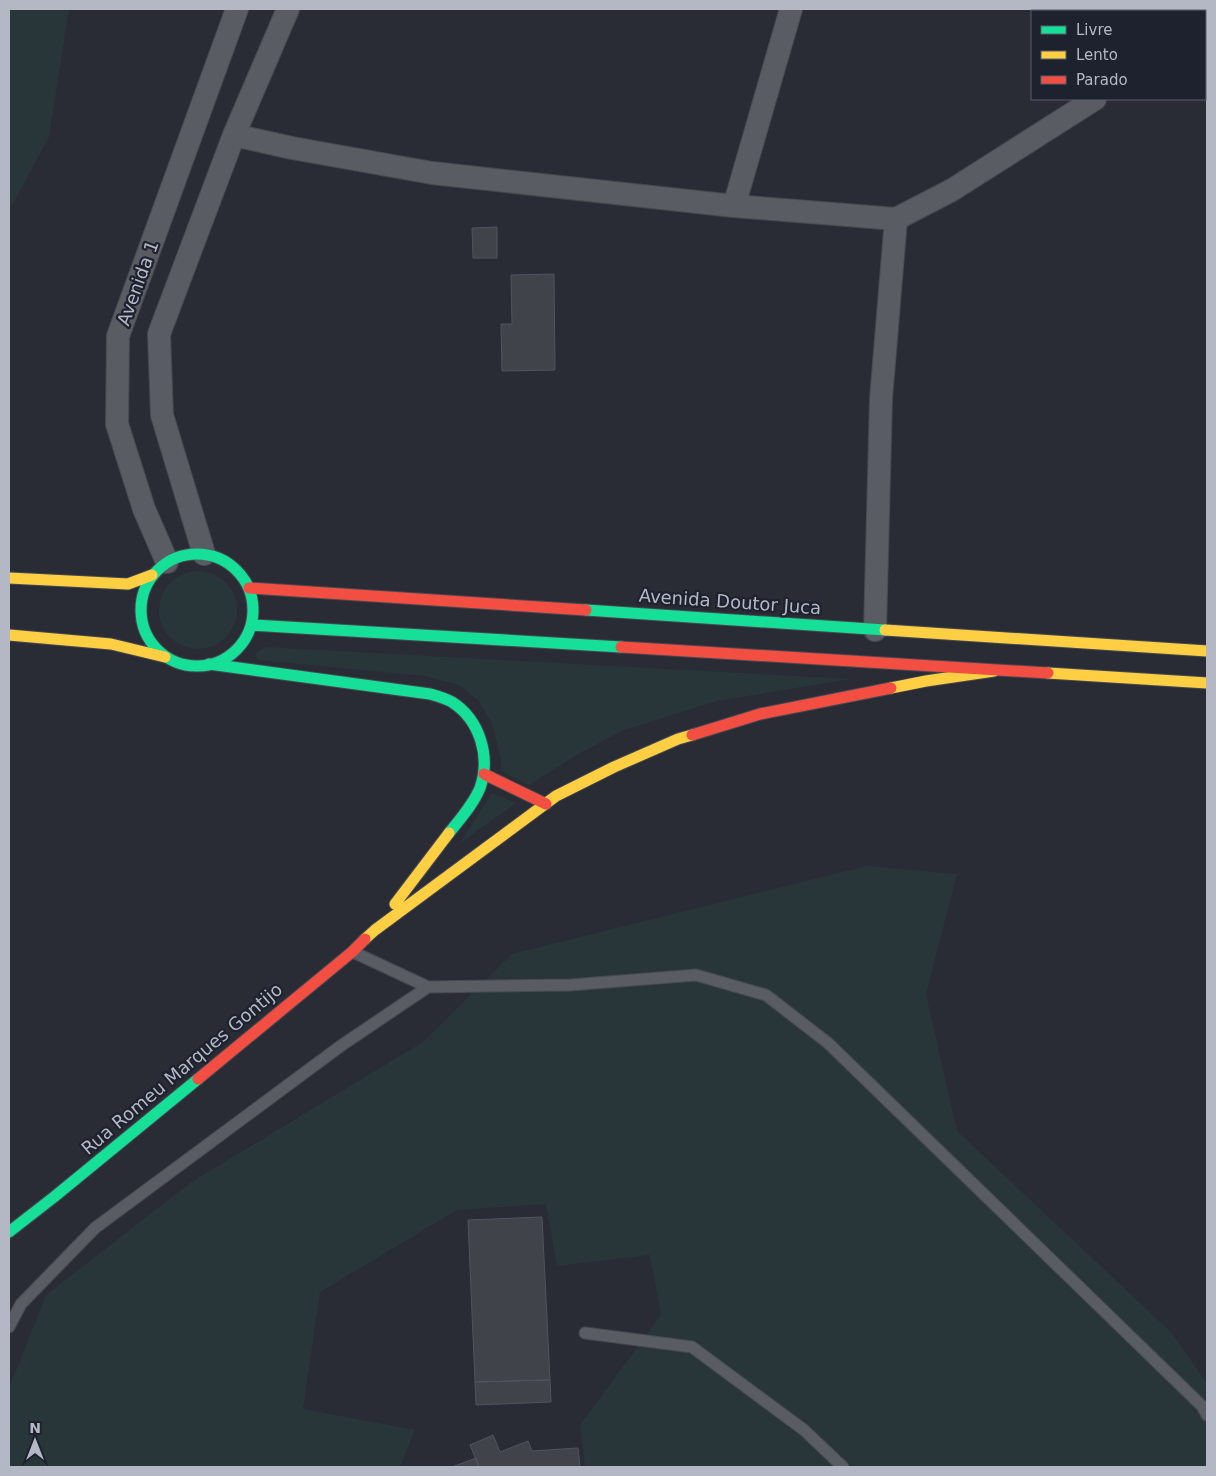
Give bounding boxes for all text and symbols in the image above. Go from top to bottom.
legend [1031,10,1206,100]
text: Livre [1076,21,1112,39]
text: Lento [1076,46,1118,64]
text: Parado [1076,71,1128,89]
street label: Avenida 1 [112,237,163,328]
street label: Avenida Doutor Juca [638,585,822,618]
street label: Rua Romeu Marques Gontijo [77,978,286,1159]
north arrow [10,1416,60,1466]
text: N [29,1420,41,1436]

